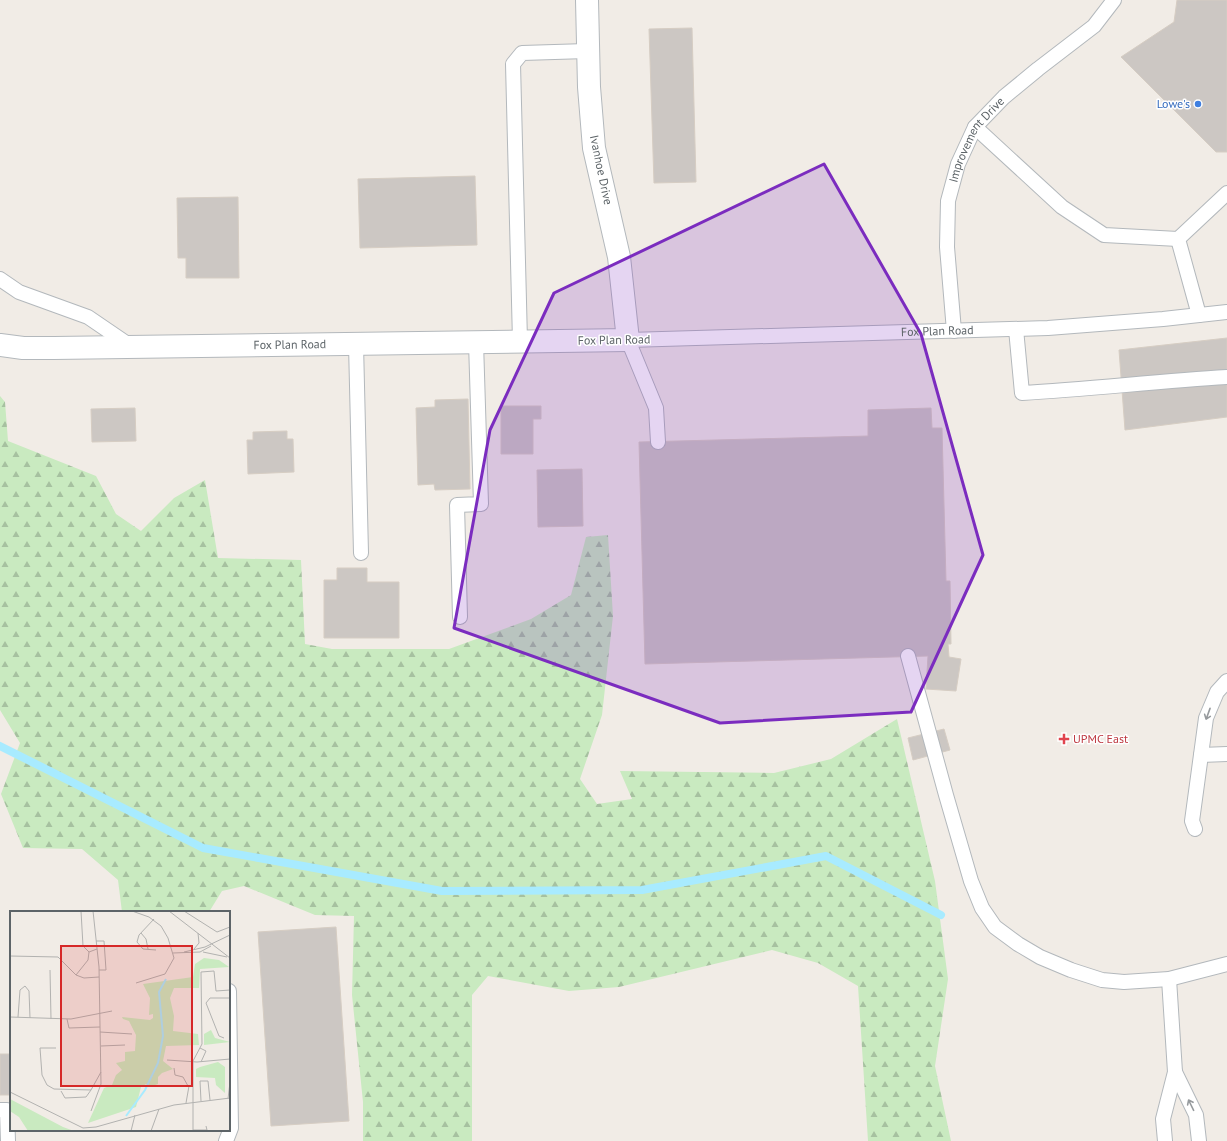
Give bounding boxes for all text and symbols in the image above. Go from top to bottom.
street label: Improvement Drive [945,93,1007,184]
place label: Lowe's [1157,96,1190,111]
marker: Lowe's [1193,99,1203,109]
street label: Ivanhoe Drive [587,134,616,206]
street label: Fox Plan Road [901,322,974,339]
street label: Fox Plan Road [578,331,650,348]
street label: Fox Plan Road [253,336,326,352]
one-way arrow [1203,708,1211,720]
place label: UPMC East [1073,731,1128,746]
marker: UPMC East [1058,733,1070,745]
inset map [10,911,230,1131]
one-way arrow [1187,1099,1194,1111]

